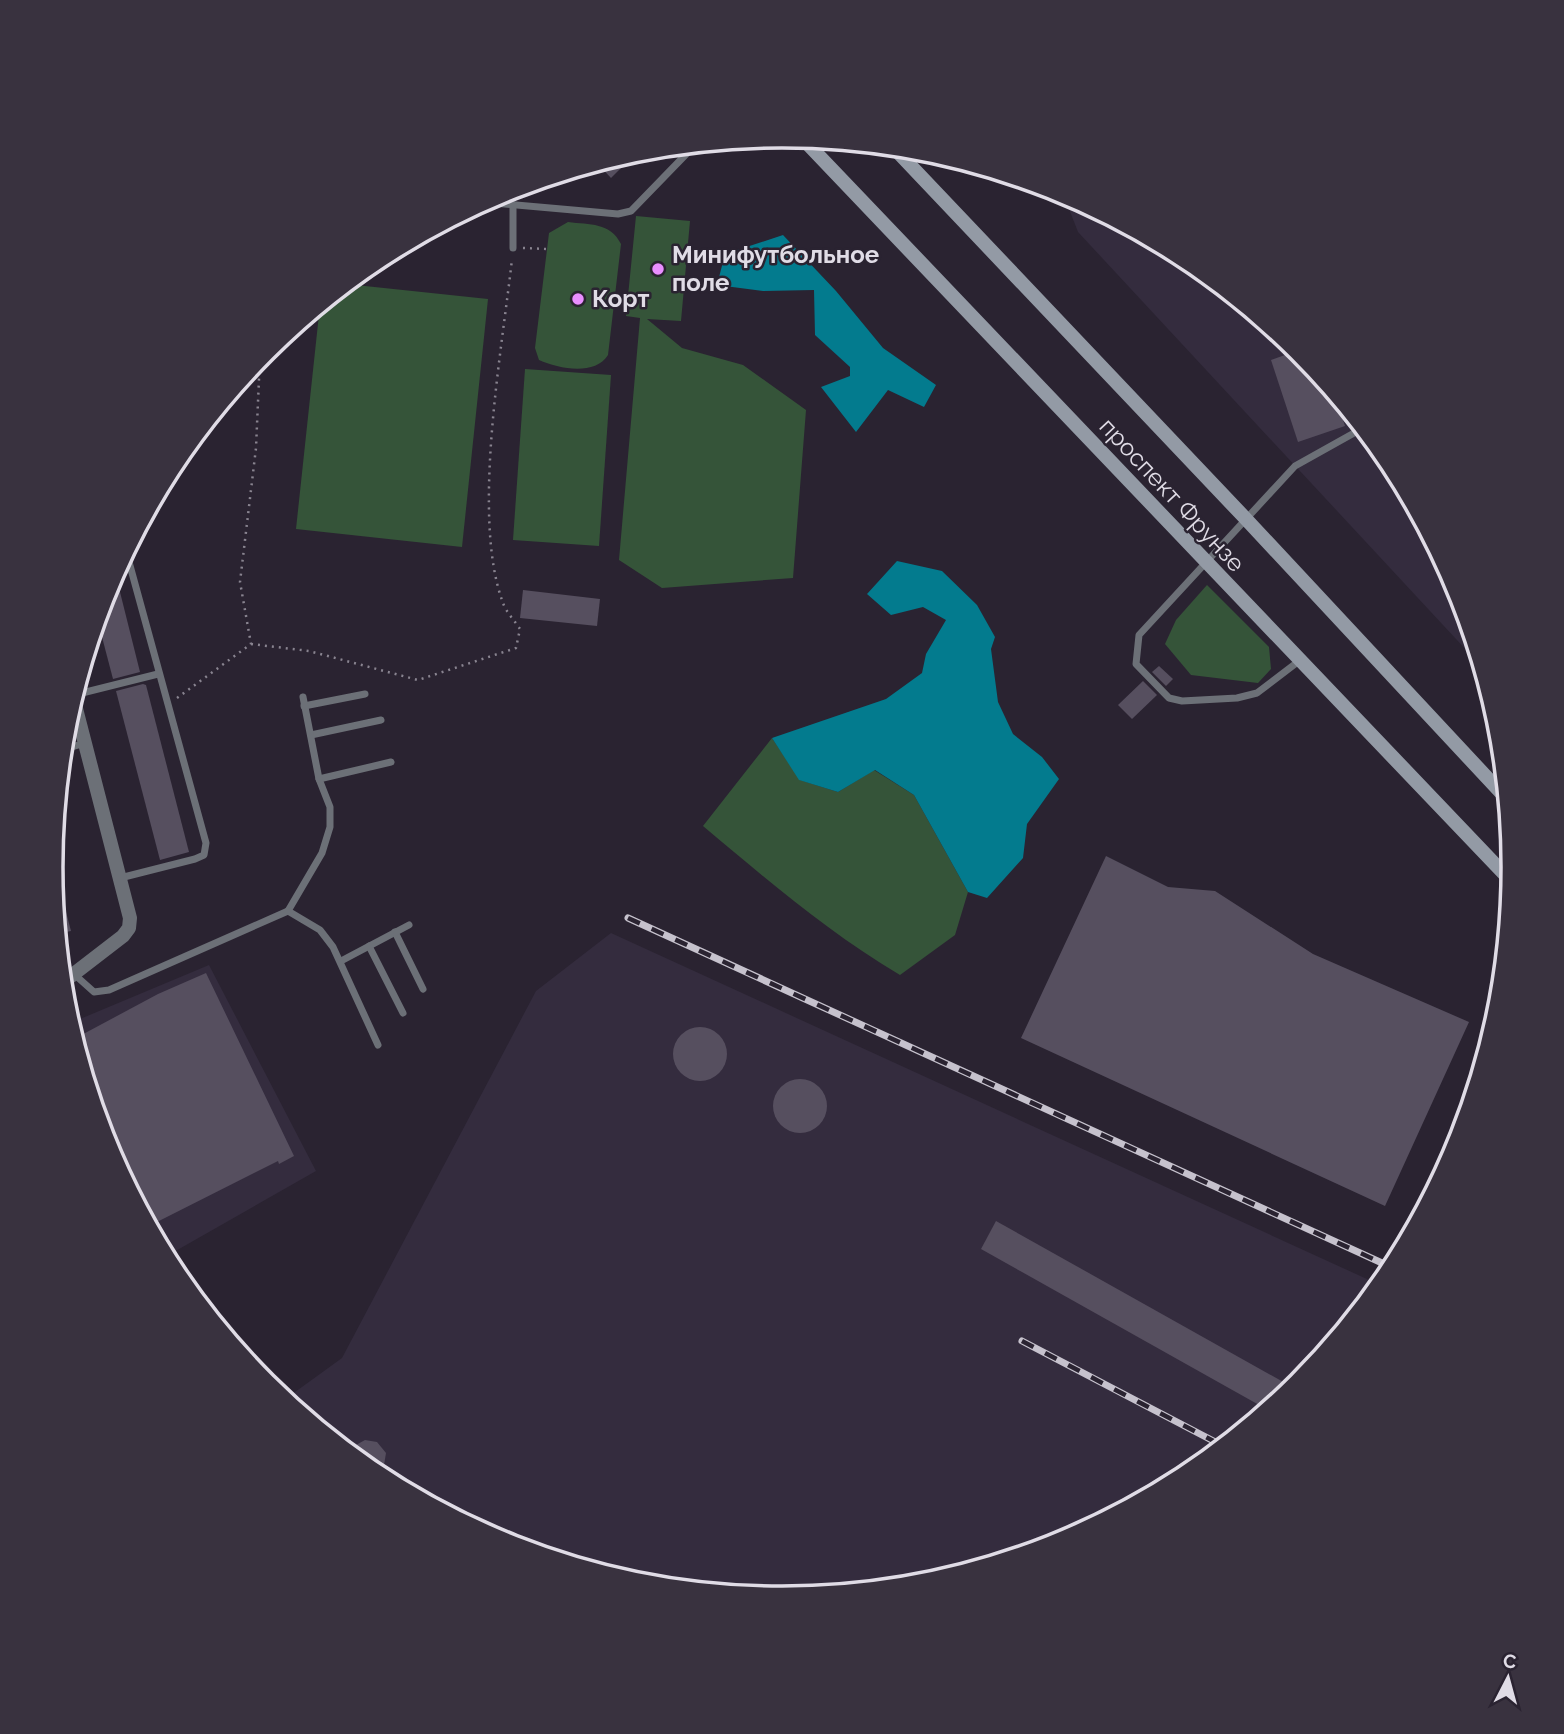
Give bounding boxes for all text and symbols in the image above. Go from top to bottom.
place label: Минифутбольное поле [672,240,879,297]
marker: Минифутбольное поле [650,261,666,277]
place label: Корт [592,284,649,313]
marker: Корт [570,291,586,307]
street label: проспект Фрунзе [1094,412,1251,578]
north arrow [1473,1643,1543,1713]
text: С [1502,1649,1517,1673]

